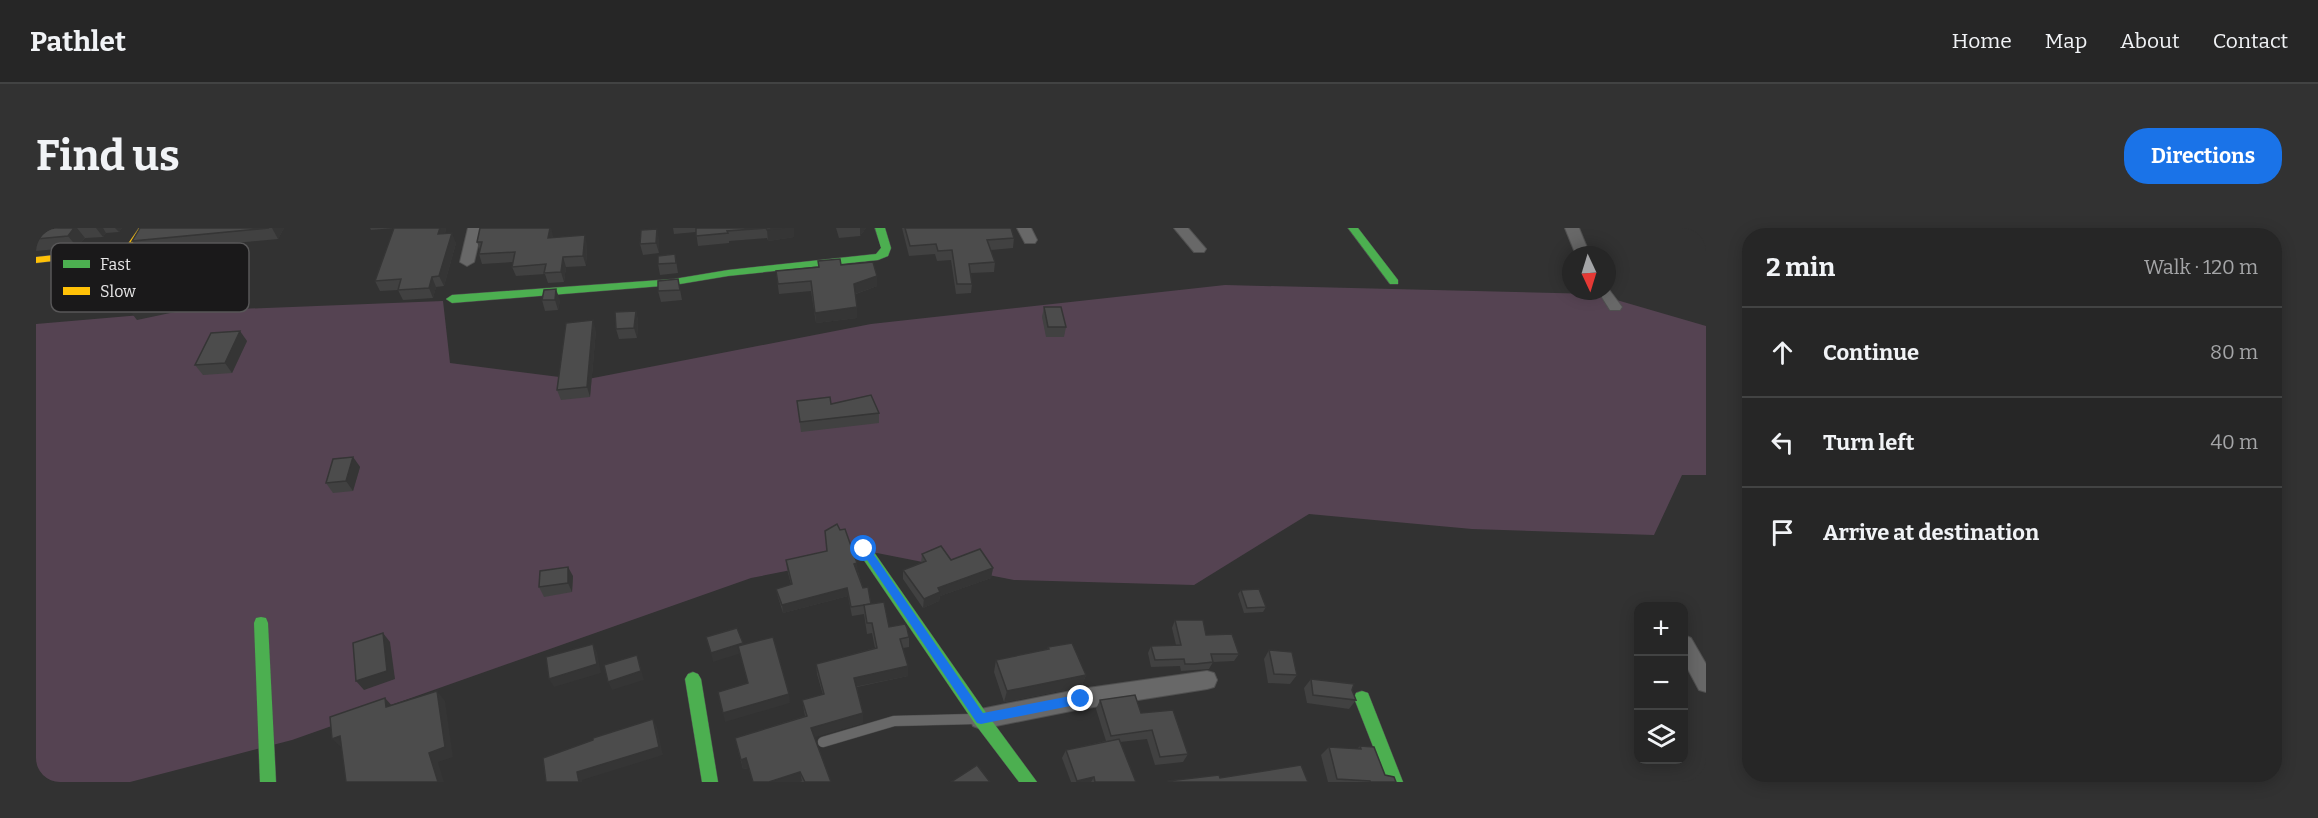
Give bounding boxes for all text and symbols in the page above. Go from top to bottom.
text: Pathlet [30,25,126,58]
text: Home [1952,28,2012,54]
text: Map [2045,28,2087,54]
text: About [2120,28,2180,54]
text: Contact [2213,28,2288,54]
button: Directions [2124,128,2282,184]
text: Find us [36,131,180,181]
legend [51,243,249,312]
north arrow [1562,246,1616,300]
text: 2 min [1766,252,1835,283]
text: Fast [100,255,131,274]
text: Walk · 120 m [2144,255,2258,279]
text: Slow [100,282,136,301]
icon: ahead [1766,336,1799,369]
text: Continue [1823,339,1919,366]
text: 80 m [2210,340,2258,364]
icon: left [1766,426,1799,459]
text: Turn left [1823,429,1915,456]
text: 40 m [2210,430,2258,454]
icon: arrive [1766,516,1799,549]
text: Arrive at destination [1823,519,2039,546]
route start [850,535,876,561]
map controls [1634,602,1688,764]
button: + [1634,602,1688,656]
button: − [1634,656,1688,710]
route end [1067,685,1093,711]
button: layers [1634,710,1688,764]

